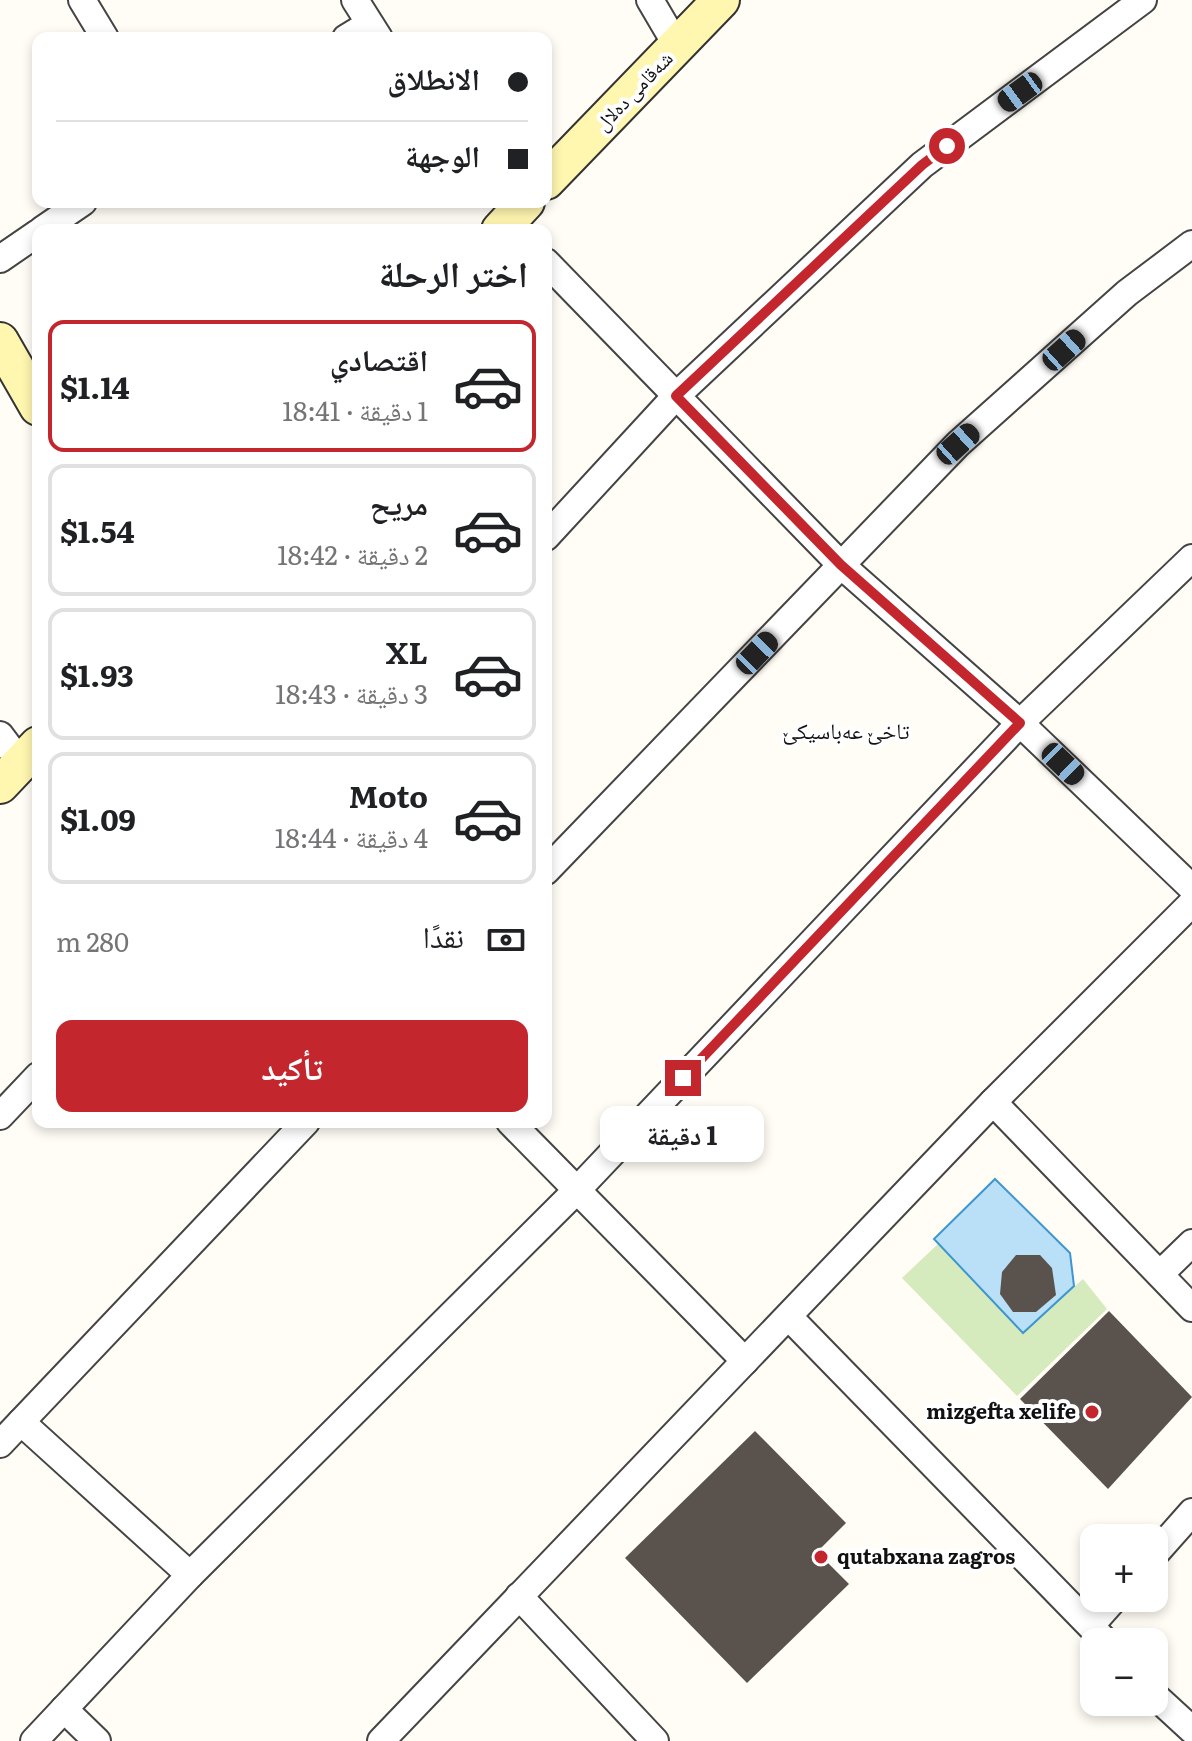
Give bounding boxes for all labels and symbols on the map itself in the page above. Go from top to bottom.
street label: شەقامی دەلال [587,43,679,136]
car [994,68,1046,116]
route start [929,128,965,164]
car [1038,325,1090,375]
car [932,419,984,469]
car [732,627,782,679]
district label: تاخێ عه‌باسيكێ [783,713,910,746]
car [1037,739,1089,789]
route end [665,1060,701,1096]
callout: 1 دقيقة [601,1106,765,1162]
place label: mizgefta xelife [926,1395,1076,1425]
marker: mizgefta xelife [1083,1403,1101,1421]
place label: qutabxana zagros [837,1540,1015,1570]
marker: qutabxana zagros [812,1548,830,1566]

